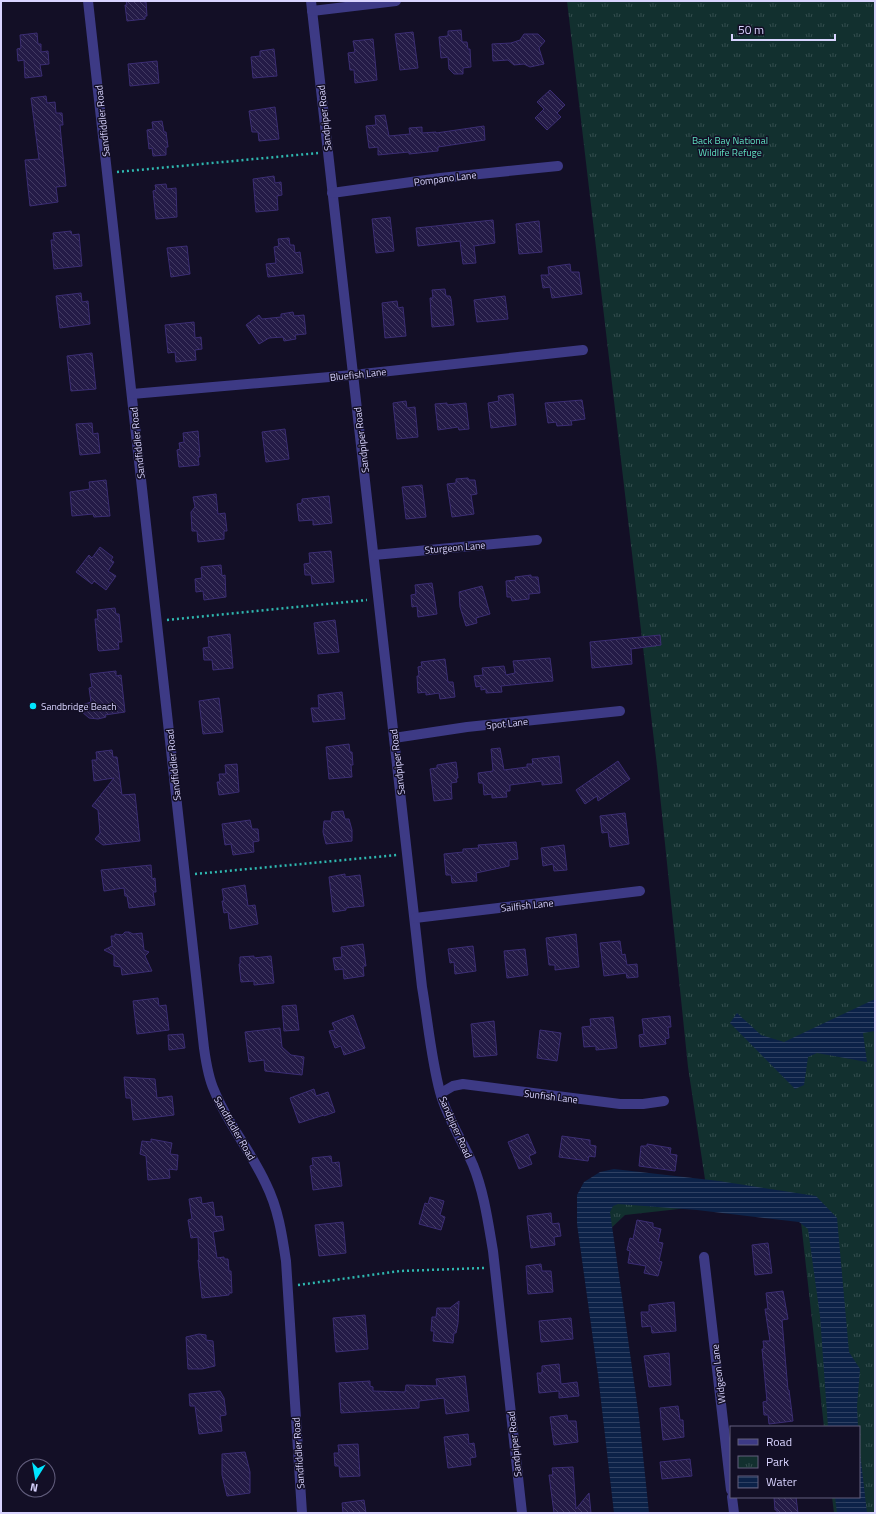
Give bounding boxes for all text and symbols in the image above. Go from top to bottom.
scale bar [732,16,835,42]
text: 50 m [738,20,764,39]
street label: Sandfiddler Road [91,84,114,157]
street label: Sandpiper Road [314,84,335,152]
park label: Back Bay National Wildlife Refuge [692,133,768,160]
street label: Pompano Lane [413,167,477,190]
street label: Bluefish Lane [329,364,387,385]
street label: Sandfiddler Road [126,406,149,479]
street label: Sandpiper Road [350,406,373,474]
street label: Sturgeon Lane [424,537,486,558]
place label: Sandbridge Beach [41,699,117,714]
marker: Sandbridge Beach [28,701,38,711]
street label: Spot Lane [485,714,529,733]
street label: Sandfiddler Road [162,728,185,801]
street label: Sandpiper Road [386,728,409,796]
street label: Sailfish Lane [500,895,554,916]
street label: Sunfish Lane [523,1086,579,1107]
street label: Sandfiddler Road [210,1093,259,1163]
street label: Sandpiper Road [435,1094,476,1160]
street label: Widgeon Lane [707,1343,730,1404]
street label: Sandpiper Road [504,1410,525,1478]
street label: Sandfiddler Road [289,1417,308,1489]
legend [730,1426,860,1498]
text: Road [766,1432,792,1451]
text: Park [766,1452,789,1471]
north arrow [16,1458,56,1498]
text: Water [766,1472,797,1491]
text: N [29,1479,39,1496]

